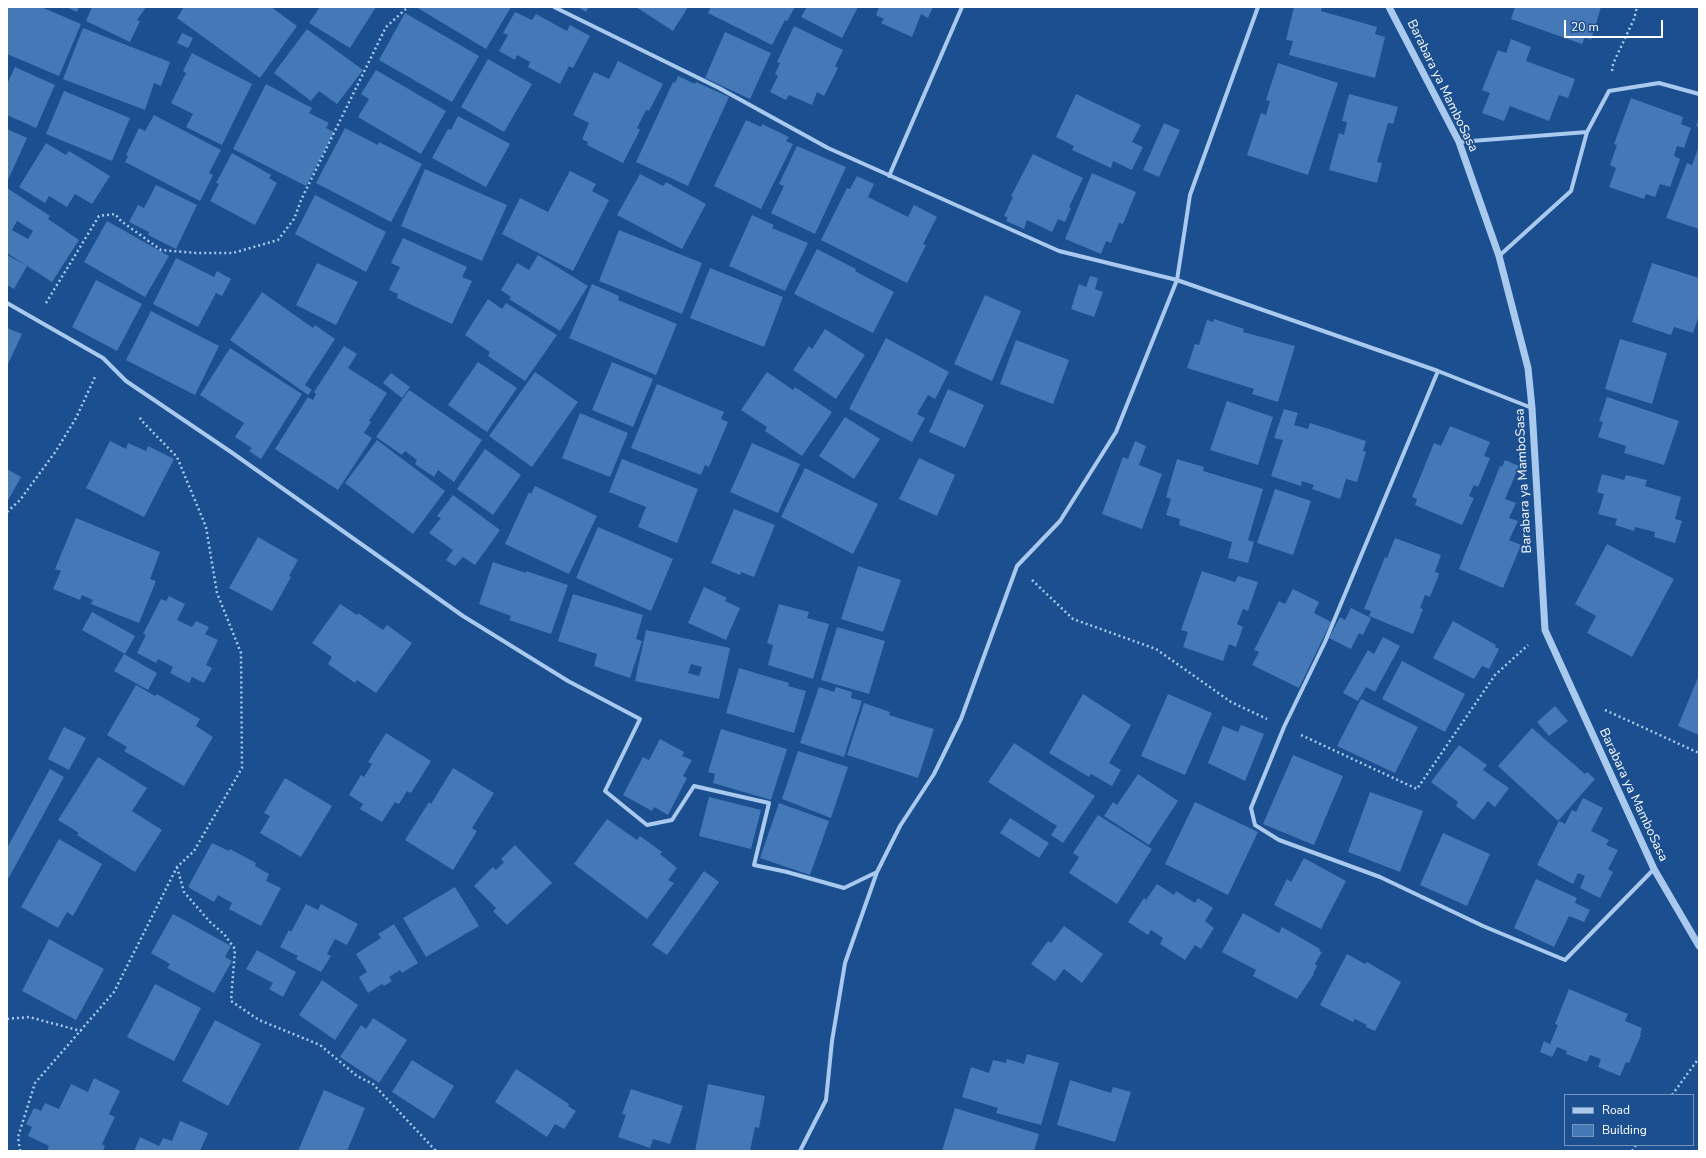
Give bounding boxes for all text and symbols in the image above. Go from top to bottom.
scale bar [1566,12,1665,38]
street label: Barabara ya MamboSasa [1403,17,1481,155]
text: 20 m [1571,19,1599,35]
street label: Barabara ya MamboSasa [1512,408,1536,554]
street label: Barabara ya MamboSasa [1595,726,1671,864]
legend [1564,1094,1694,1146]
text: Road [1602,1102,1630,1118]
text: Building [1602,1122,1647,1138]

